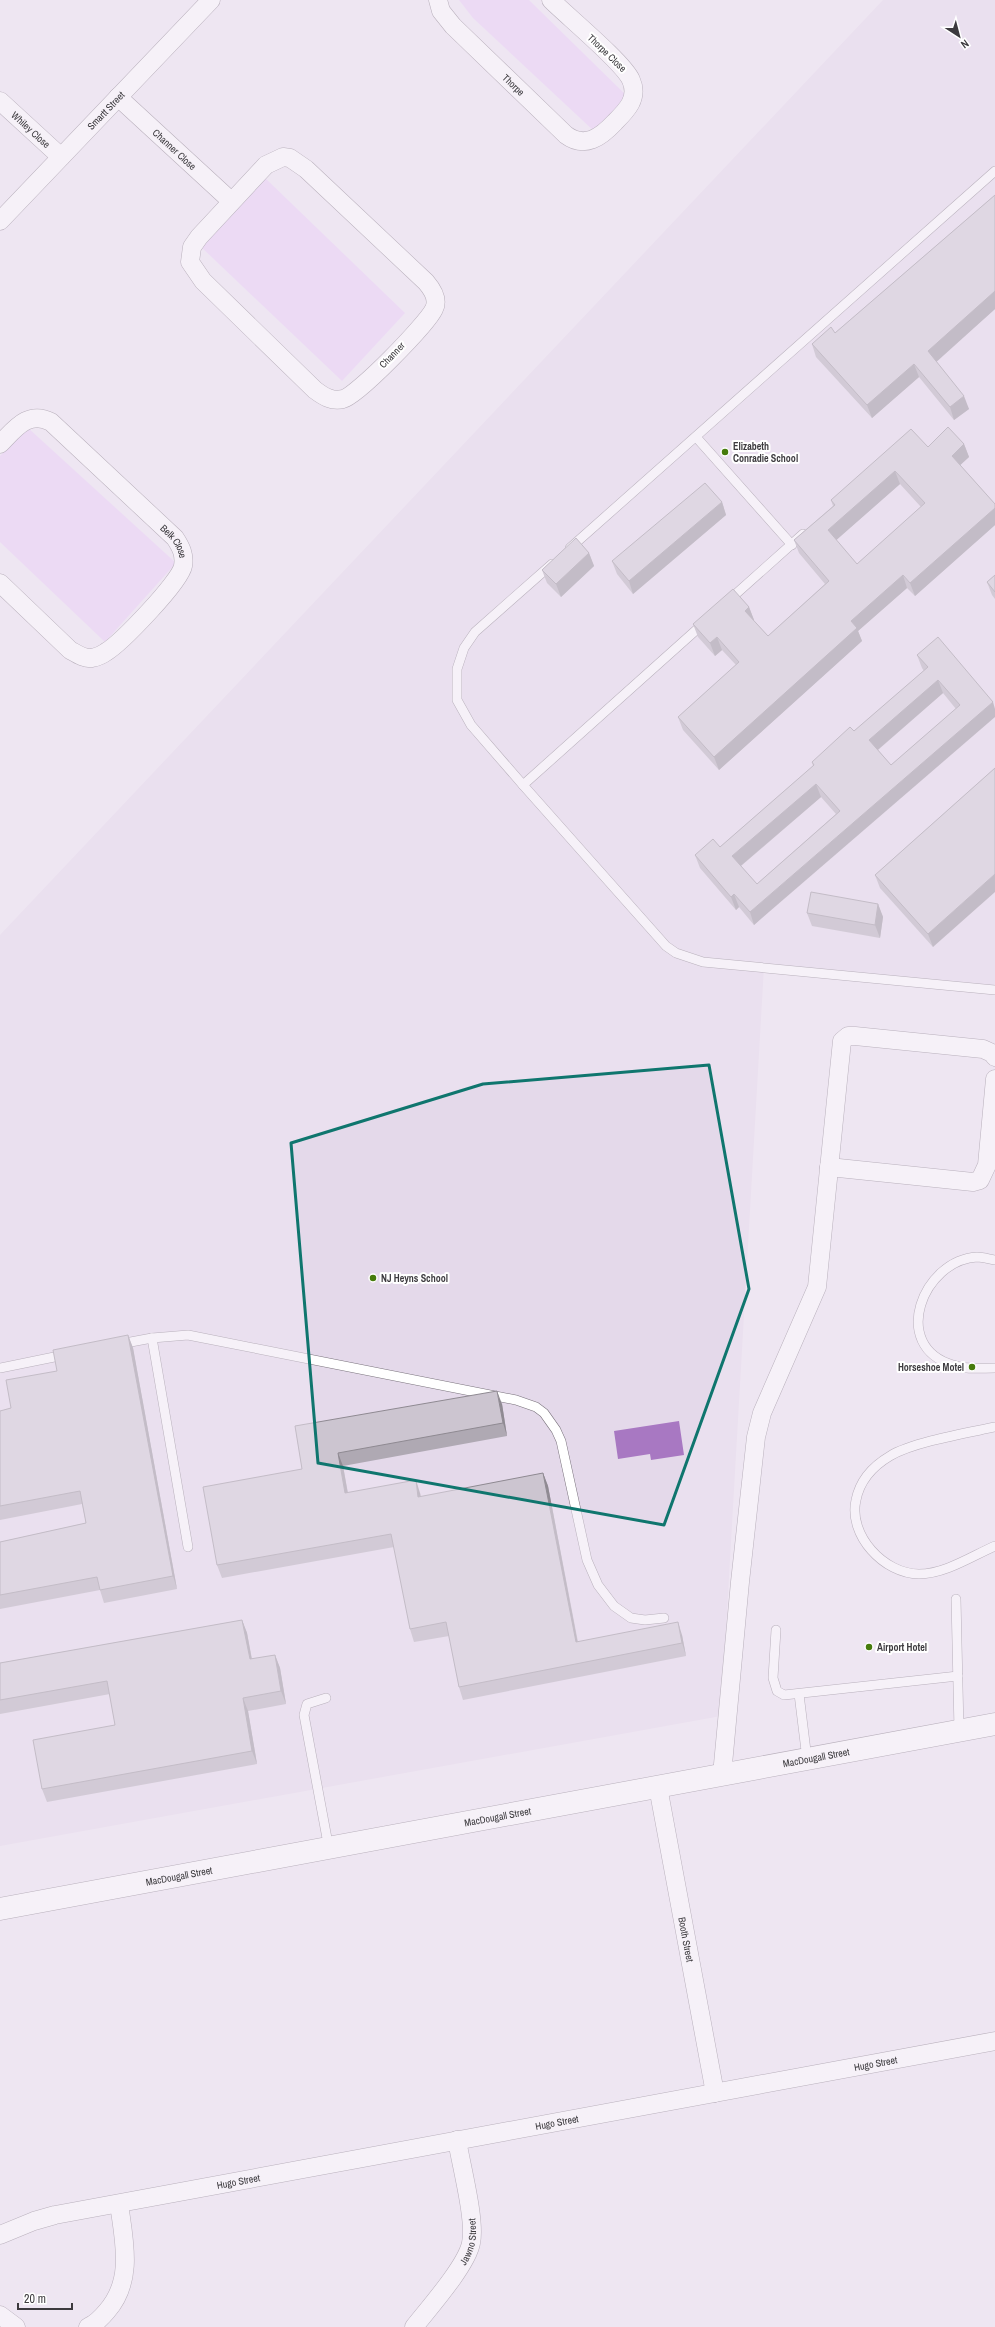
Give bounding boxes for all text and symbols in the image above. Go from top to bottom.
north arrow [939,16,979,56]
street label: Thorpe Close [585,31,630,75]
text: N [958,37,972,52]
street label: Thorpe [500,71,528,99]
street label: Smartt Street [84,88,128,132]
street label: Whiley Close [9,108,53,151]
street label: Channer Close [150,126,200,173]
street label: Channer [376,339,408,371]
place label: Elizabeth Conradie School [733,440,798,465]
marker: Elizabeth Conradie School [720,447,730,457]
street label: Belk Close [158,521,190,559]
place label: NJ Heyns School [381,1272,448,1285]
marker: NJ Heyns School [368,1273,378,1283]
place label: Horseshoe Motel [898,1361,964,1374]
marker: Horseshoe Motel [967,1362,977,1372]
place label: Airport Hotel [877,1641,927,1654]
marker: Airport Hotel [864,1642,874,1652]
street label: MacDougall Street [782,1745,851,1770]
street label: MacDougall Street [463,1804,533,1829]
street label: MacDougall Street [145,1863,214,1888]
street label: Booth Street [676,1916,697,1964]
street label: Hugo Street [853,2053,899,2074]
street label: Hugo Street [534,2112,580,2132]
street label: Hugo Street [216,2171,262,2191]
street label: Jawno Street [456,2217,479,2267]
scale bar [18,2285,72,2311]
text: 20 m [24,2291,46,2307]

